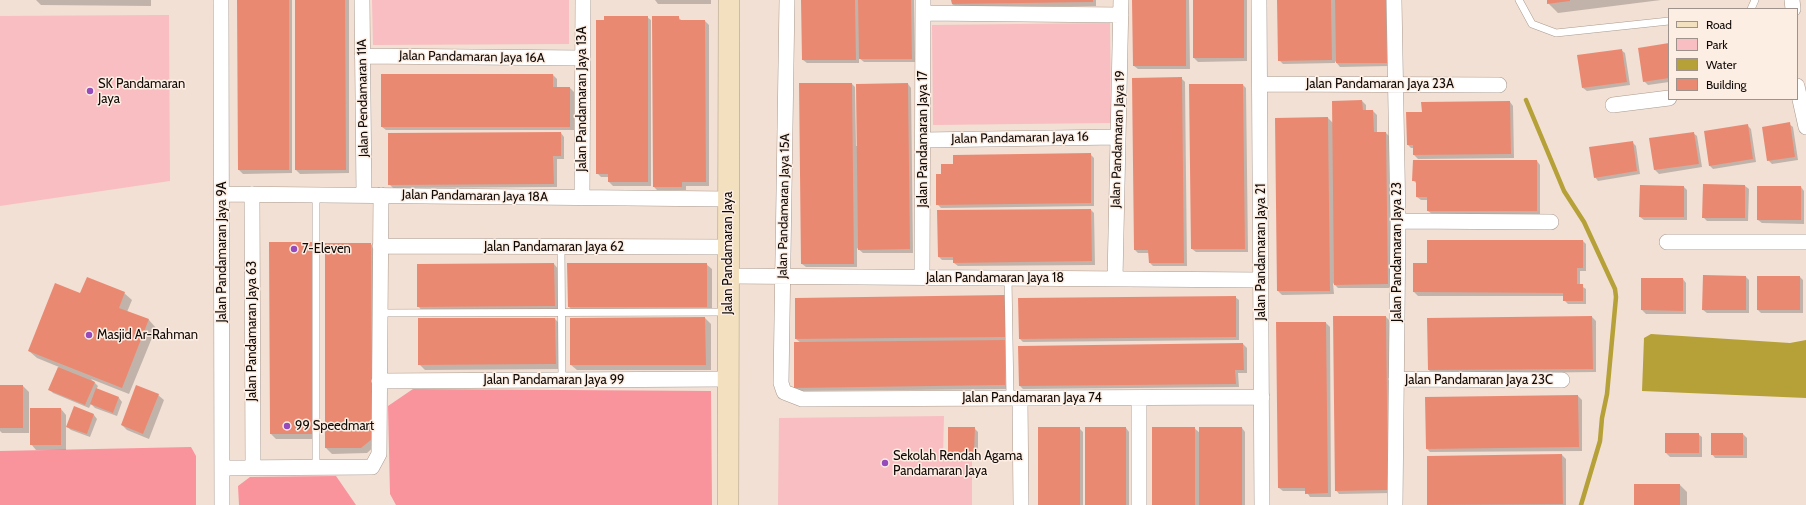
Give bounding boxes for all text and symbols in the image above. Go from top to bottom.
legend [1668,8,1798,100]
text: Road [1706,17,1732,32]
street label: Jalan Pandamaran Jaya 13A [574,26,590,172]
text: Park [1706,37,1728,52]
street label: Jalan Pendamaran 11A [354,39,372,157]
street label: Jalan Pandamaran Jaya 16A [399,48,545,66]
text: Water [1706,57,1736,72]
street label: Jalan Pandamaran Jaya 19 [1108,70,1128,208]
street label: Jalan Pandamaran Jaya 17 [915,71,931,207]
place label: SK Pandamaran Jaya [98,76,185,107]
street label: Jalan Pandamaran Jaya 23A [1306,76,1454,92]
text: Building [1706,77,1747,92]
marker: SK Pandamaran Jaya [85,86,95,96]
street label: Jalan Pandamaran Jaya 16 [951,129,1089,147]
street label: Jalan Pandamaran Jaya 15A [775,133,793,279]
street label: Jalan Pandamaran Jaya 9A [214,181,230,323]
street label: Jalan Pandamaran Jaya 23 [1389,182,1405,322]
street label: Jalan Pandamaran Jaya 21 [1253,183,1269,321]
street label: Jalan Pandamaran Jaya 18A [402,187,548,205]
street label: Jalan Pandamaran Jaya [720,191,736,315]
street label: Jalan Pandamaran Jaya 62 [484,239,624,255]
place label: 7-Eleven [302,241,351,257]
marker: 7-Eleven [289,244,299,254]
street label: Jalan Pandamaran Jaya 63 [244,261,260,401]
street label: Jalan Pandamaran Jaya 18 [926,270,1064,286]
place label: Masjid Ar-Rahman [97,327,198,343]
marker: Masjid Ar-Rahman [84,330,94,340]
street label: Jalan Pandamaran Jaya 99 [484,372,624,388]
street label: Jalan Pandamaran Jaya 23C [1405,372,1553,388]
street label: Jalan Pandamaran Jaya 74 [962,390,1102,406]
place label: 99 Speedmart [295,418,374,434]
marker: 99 Speedmart [282,421,292,431]
place label: Sekolah Rendah Agama Pandamaran Jaya [893,448,1022,479]
marker: Sekolah Rendah Agama Pandamaran Jaya [880,458,890,468]

